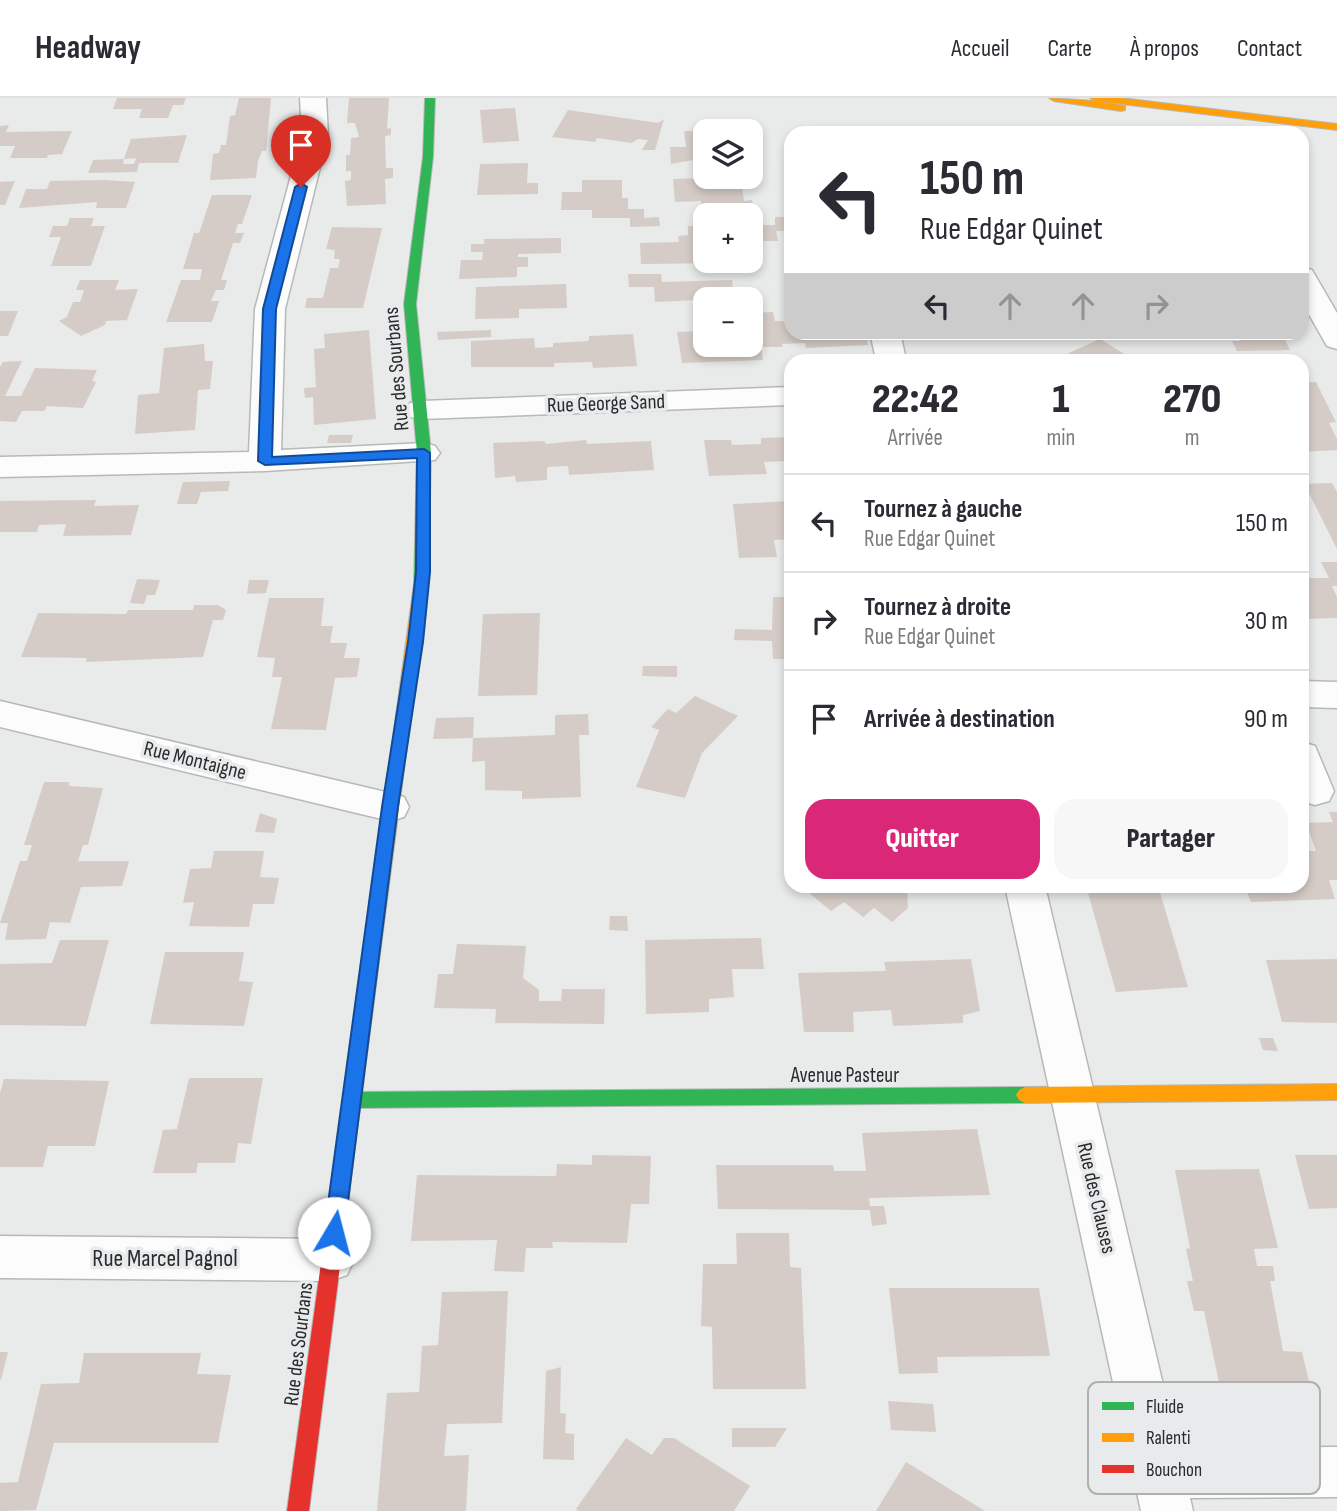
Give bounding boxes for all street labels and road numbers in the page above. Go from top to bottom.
street label: Rue des Sourbans [379,306,414,432]
street label: Rue George Sand [546,389,666,418]
street label: Rue Montaigne [141,736,249,785]
street label: Avenue Pasteur [790,1063,899,1088]
street label: Rue des Clauses [1072,1140,1121,1256]
street label: Rue Marcel Pagnol [92,1244,238,1273]
street label: Rue des Sourbans [279,1281,318,1407]

